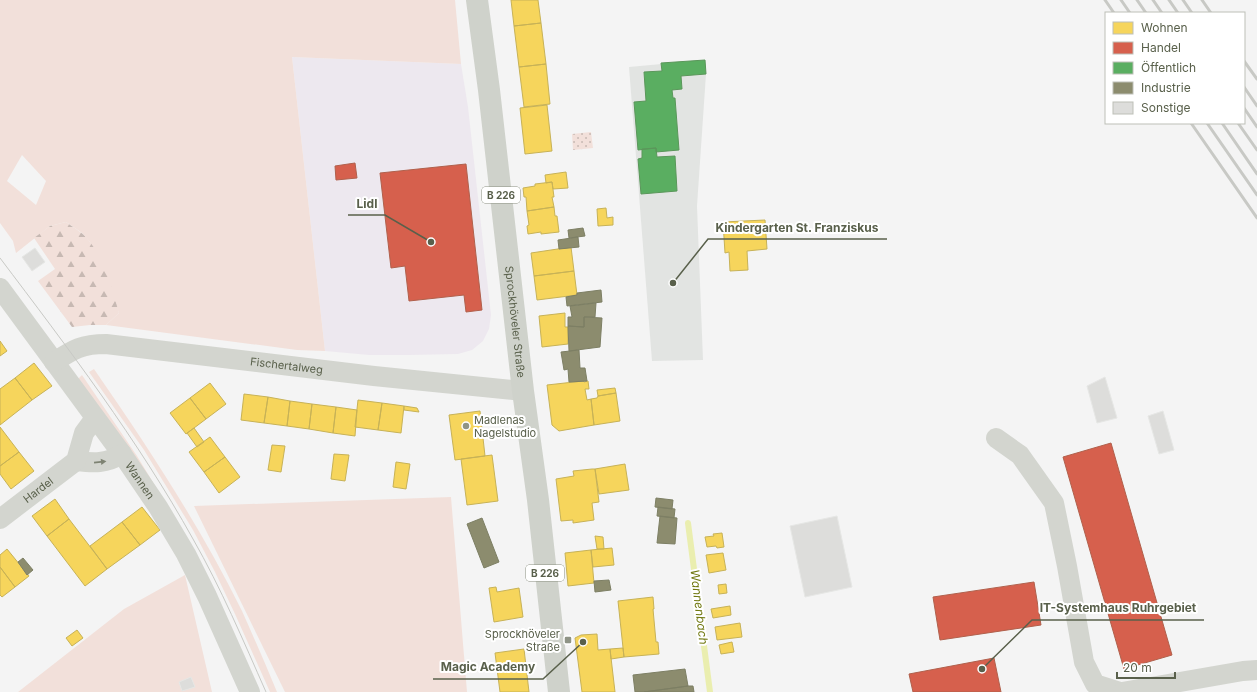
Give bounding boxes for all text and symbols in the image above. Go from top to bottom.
legend [1105,12,1245,124]
text: Wohnen [1141,20,1188,35]
text: Handel [1141,40,1181,55]
text: Öffentlich [1141,60,1196,75]
text: Industrie [1141,80,1191,95]
text: Sonstige [1141,100,1191,115]
road number: B 226 [482,187,520,203]
callout: Lidl [348,191,385,215]
text: Lidl [357,196,377,211]
callout: Kindergarten St. Franziskus [708,215,887,239]
text: Kindergarten St. Franziskus [716,220,879,235]
street label: Sprockhöveler Straße [502,265,528,378]
street label: Fischertalweg [249,354,324,377]
place label: Madlenas Nagelstudio [474,413,537,440]
marker: Madlenas Nagelstudio [461,421,471,431]
one-way arrow [94,458,106,465]
street label: Wannen [122,459,158,502]
street label: Hardel [20,474,56,506]
road number: B 226 [526,565,564,581]
water label: Wannenbach [687,569,712,645]
callout: IT-Systemhaus Ruhrgebiet [1032,596,1204,620]
text: IT-Systemhaus Ruhrgebiet [1040,600,1197,615]
place label: Sprockhöveler Straße [485,627,560,654]
marker: Sprockhöveler Straße [563,635,573,645]
scale bar [1117,654,1175,680]
callout: Magic Academy [433,655,543,679]
text: Magic Academy [441,659,536,674]
text: 20 m [1123,660,1152,675]

